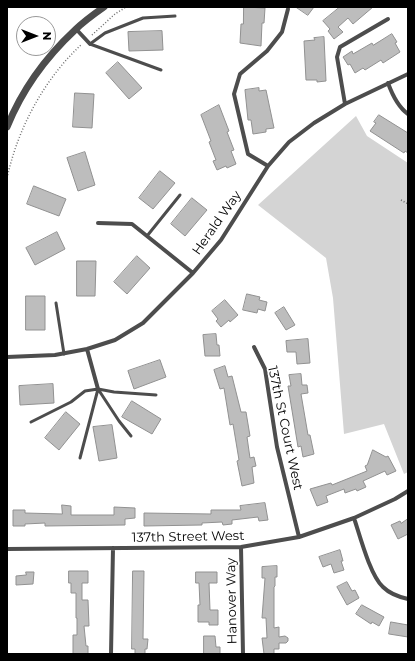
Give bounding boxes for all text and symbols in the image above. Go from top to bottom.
north arrow [16,16,56,56]
text: N [40,32,54,40]
street label: Herald Way [189,188,245,258]
street label: 137th St Court West [264,364,306,492]
street label: 137th Street West [132,528,244,546]
street label: Hanover Way [223,558,241,644]

